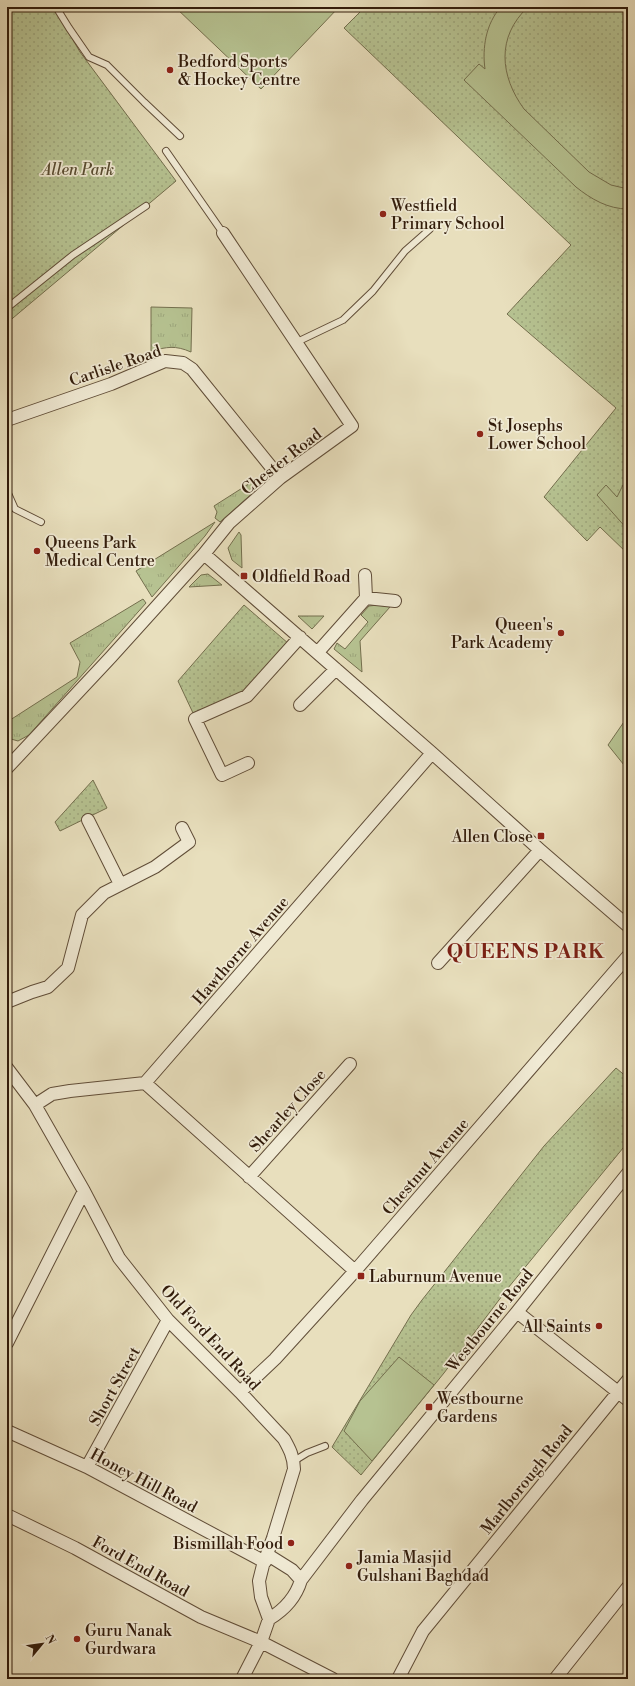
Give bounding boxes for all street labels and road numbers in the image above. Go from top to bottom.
street label: Carlisle Road [67,341,164,391]
street label: Chester Road [237,424,326,499]
street label: Hawthorne Avenue [188,892,293,1009]
street label: Shearley Close [245,1065,330,1156]
street label: Chestnut Avenue [378,1114,473,1219]
street label: Westbourne Road [441,1265,538,1377]
street label: Old Ford End Road [156,1281,264,1395]
street label: Short Street [85,1343,145,1430]
street label: Marlborough Road [477,1421,577,1538]
street label: Honey Hill Road [87,1444,200,1518]
street label: Ford End Road [89,1532,192,1602]

